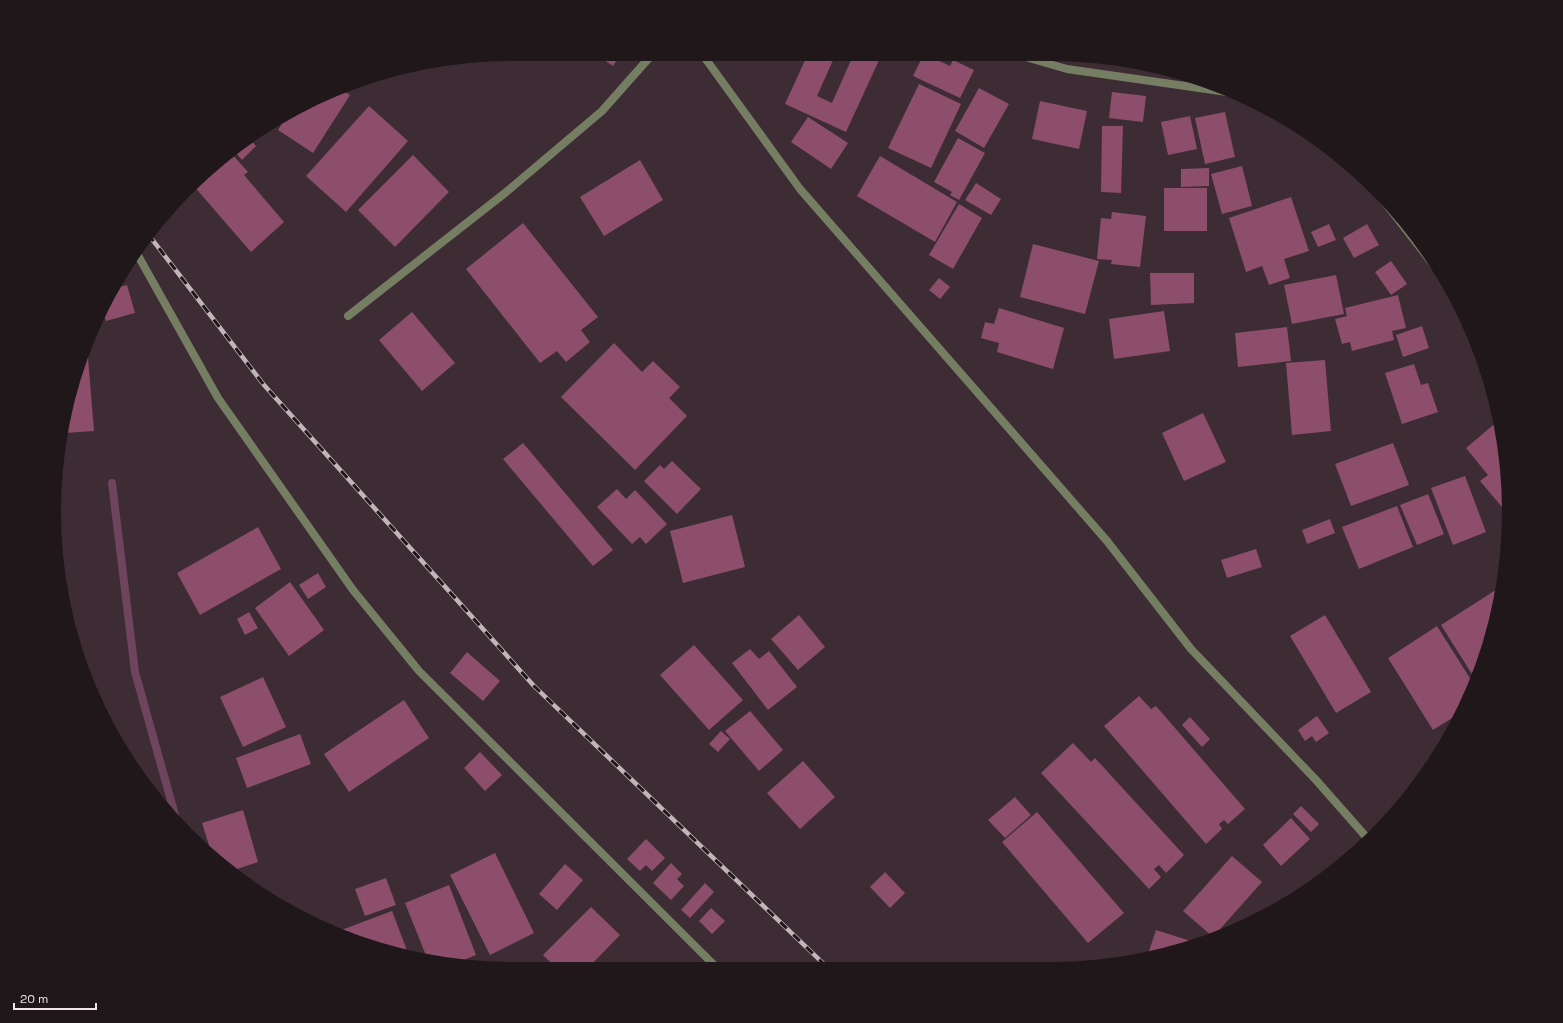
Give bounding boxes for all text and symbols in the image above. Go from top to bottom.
scale bar [14,985,96,1011]
text: 20 m [20,991,48,1007]

